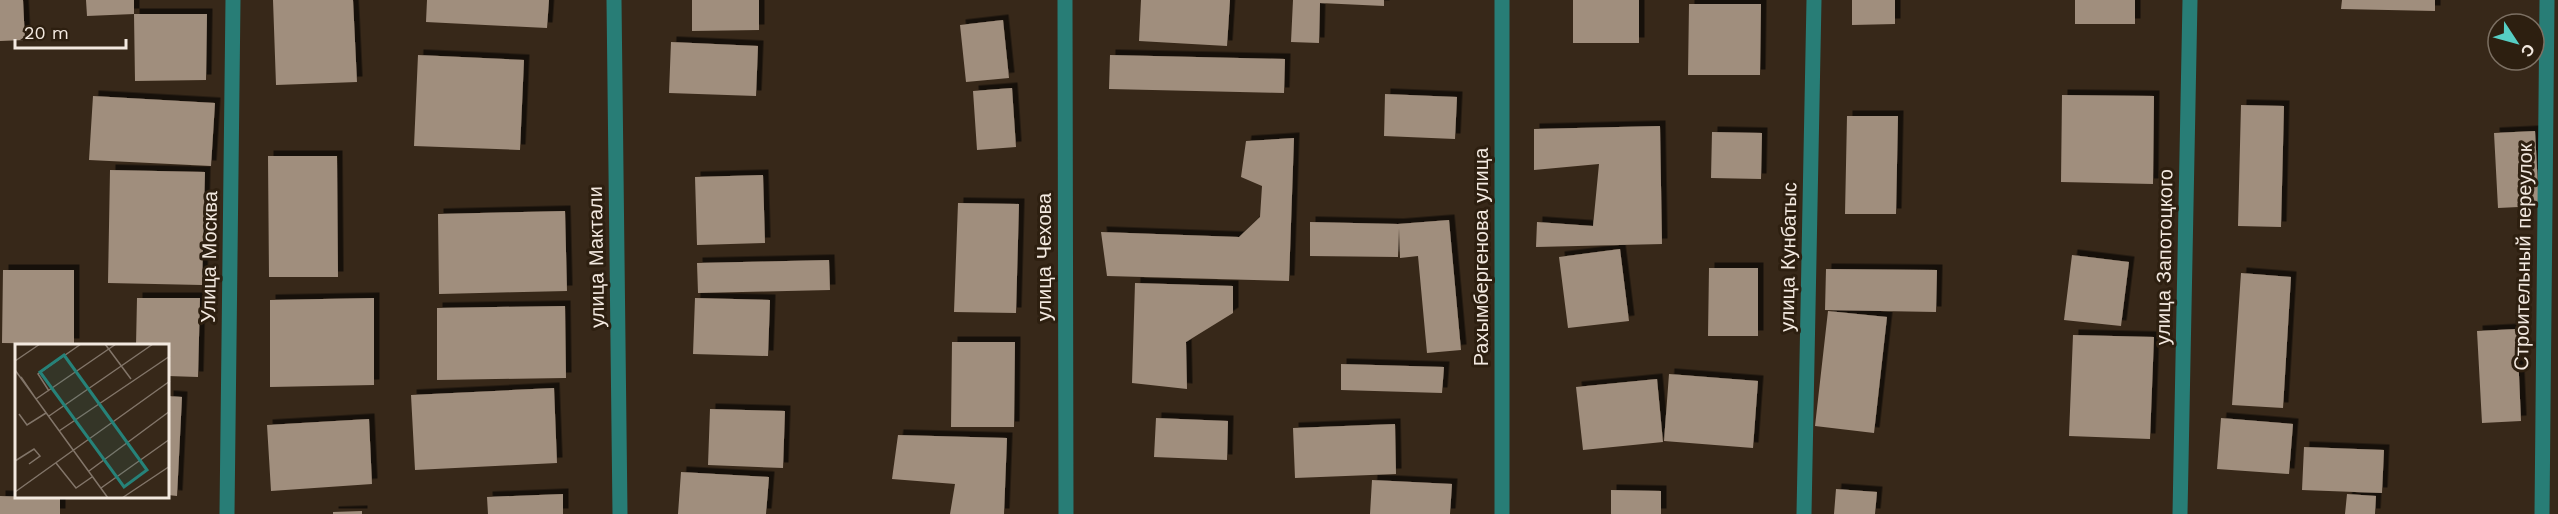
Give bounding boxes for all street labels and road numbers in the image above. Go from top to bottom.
street label: Строительный переулок [2509,143,2537,371]
street label: Рахымбергенова улица [1469,147,1493,366]
street label: улица Запотоцкого [2150,169,2178,345]
street label: улица Кунбатыс [1775,182,1801,332]
street label: улица Мактали [583,186,609,328]
street label: Улица Москва [196,190,222,323]
street label: улица Чехова [1032,192,1056,321]

